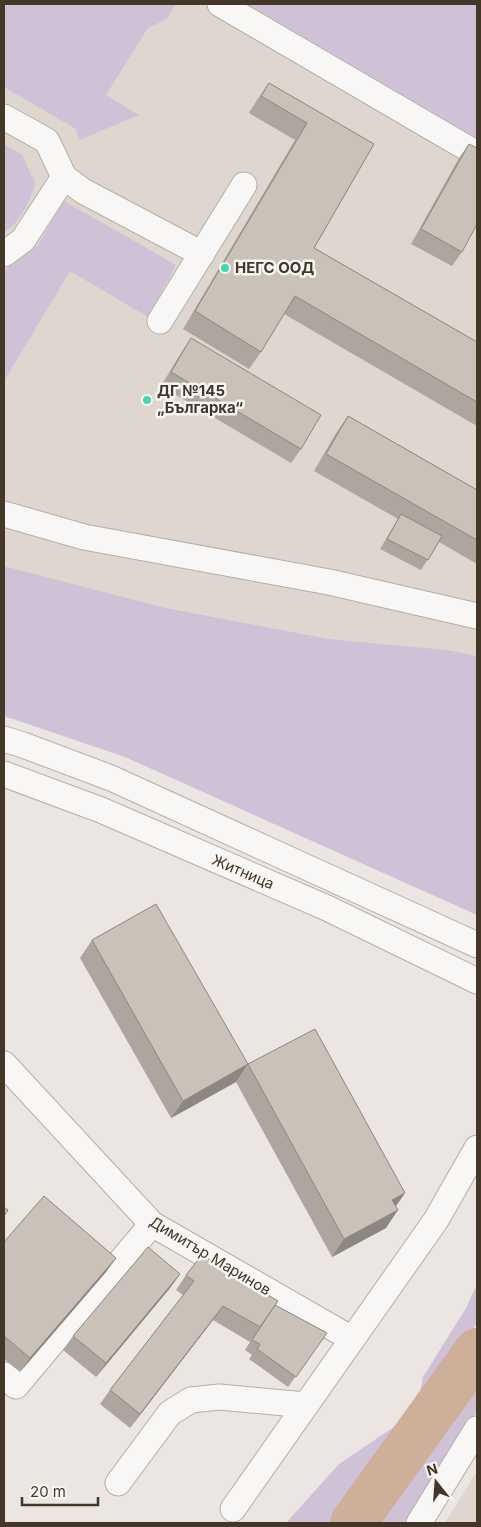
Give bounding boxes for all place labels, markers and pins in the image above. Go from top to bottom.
place label: НЕГС ООД [235,258,314,277]
marker: НЕГС ООД [219,262,231,274]
place label: ДГ №145 „Българка“ [157,381,243,417]
marker: ДГ №145 „Българка“ [141,394,153,406]

